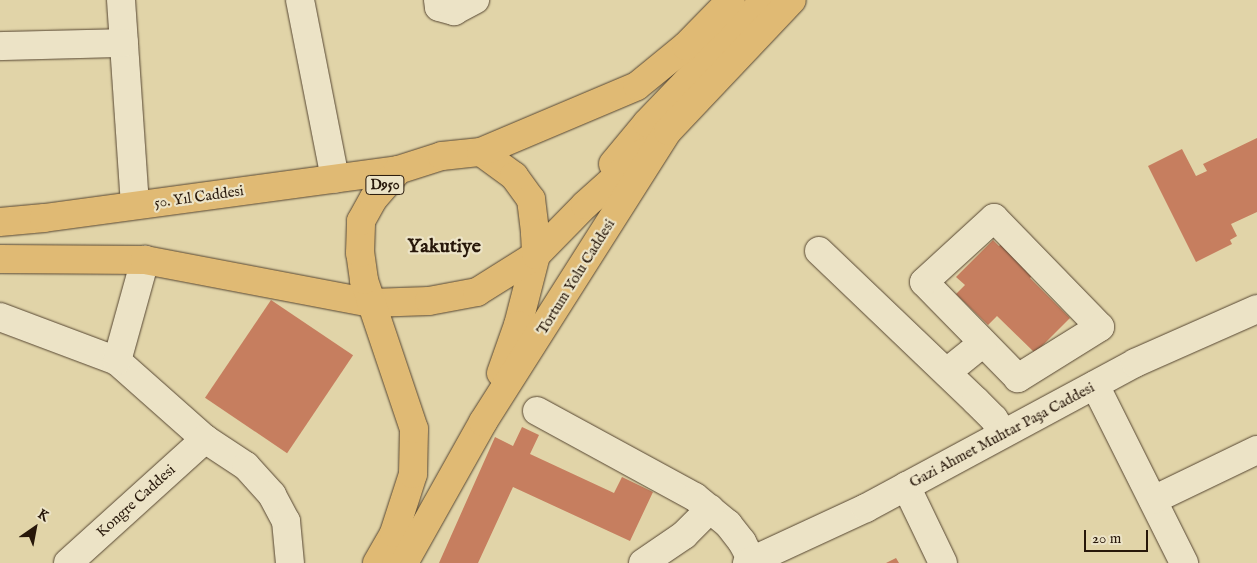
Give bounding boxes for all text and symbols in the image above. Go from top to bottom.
road number: D950 [365,174,405,196]
street label: 50. Yıl Caddesi [153,182,245,212]
street label: Tortum Yolu Caddesi [533,216,619,338]
district label: Yakutiye [407,234,481,258]
street label: Gazi Ahmet Muhtar Paşa Caddesi [906,378,1098,492]
street label: Kongre Caddesi [93,461,179,541]
north arrow [10,503,60,553]
text: K [34,505,52,526]
scale bar [1087,520,1151,552]
text: 20 m [1092,529,1121,548]

